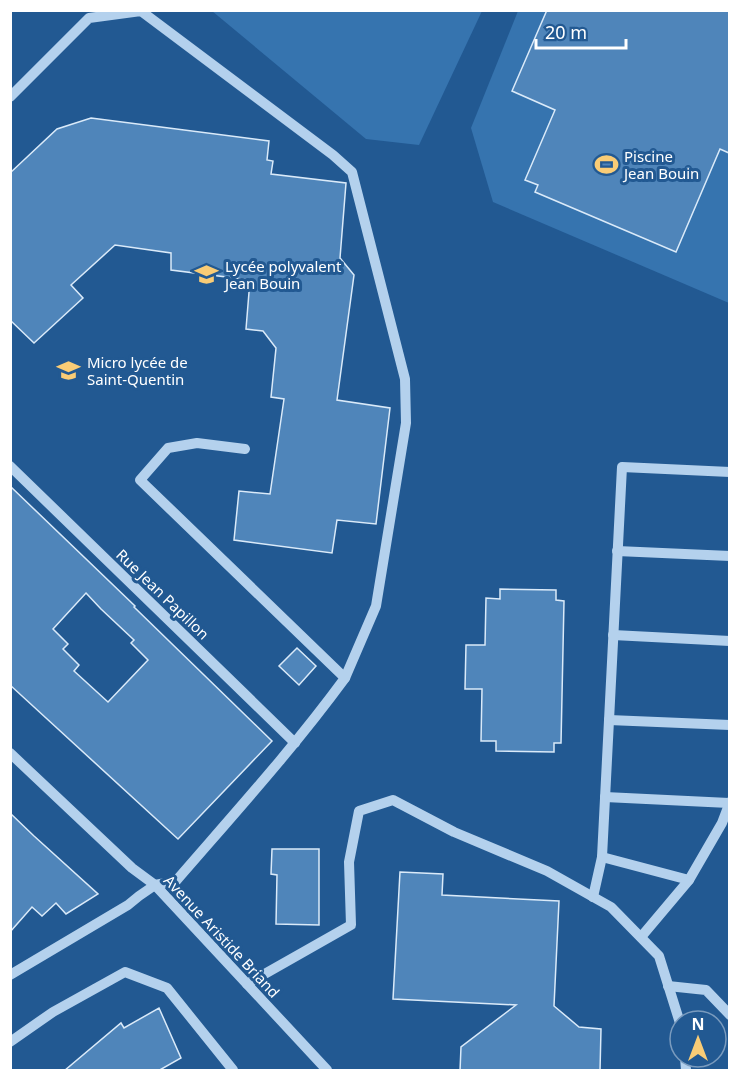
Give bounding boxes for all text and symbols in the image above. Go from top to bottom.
scale bar [536,12,626,50]
text: 20 m [545,20,587,44]
place label: Piscine Jean Bouin [622,146,699,183]
sports icon: Piscine Jean Bouin [593,152,619,178]
place label: Lycée polyvalent Jean Bouin [223,256,342,293]
school or university icon: Lycée polyvalent Jean Bouin [194,262,220,288]
place label: Micro lycée de Saint-Quentin [87,352,188,389]
school or university icon: Micro lycée de Saint-Quentin [56,358,82,384]
street label: Rue Jean Papillon [112,545,214,643]
street label: Avenue Aristide Briand [160,870,284,1002]
north arrow [668,1009,728,1069]
text: N [691,1013,705,1035]

